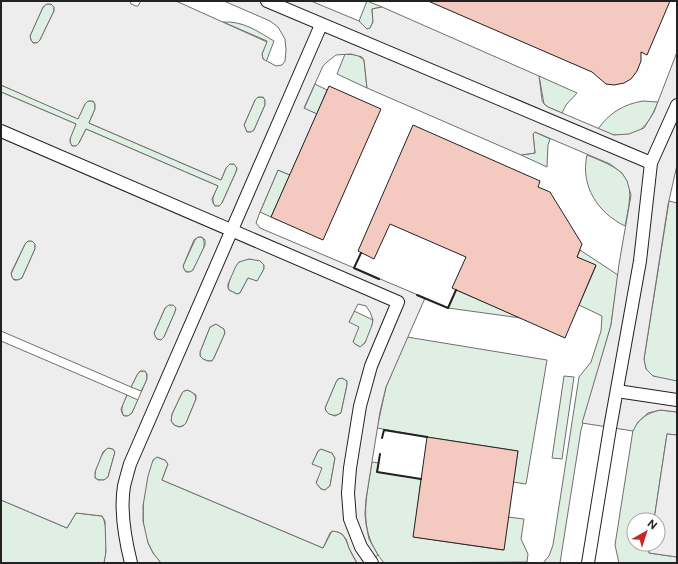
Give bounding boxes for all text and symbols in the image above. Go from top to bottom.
north arrow [626,512,666,552]
text: N [645,517,659,532]

